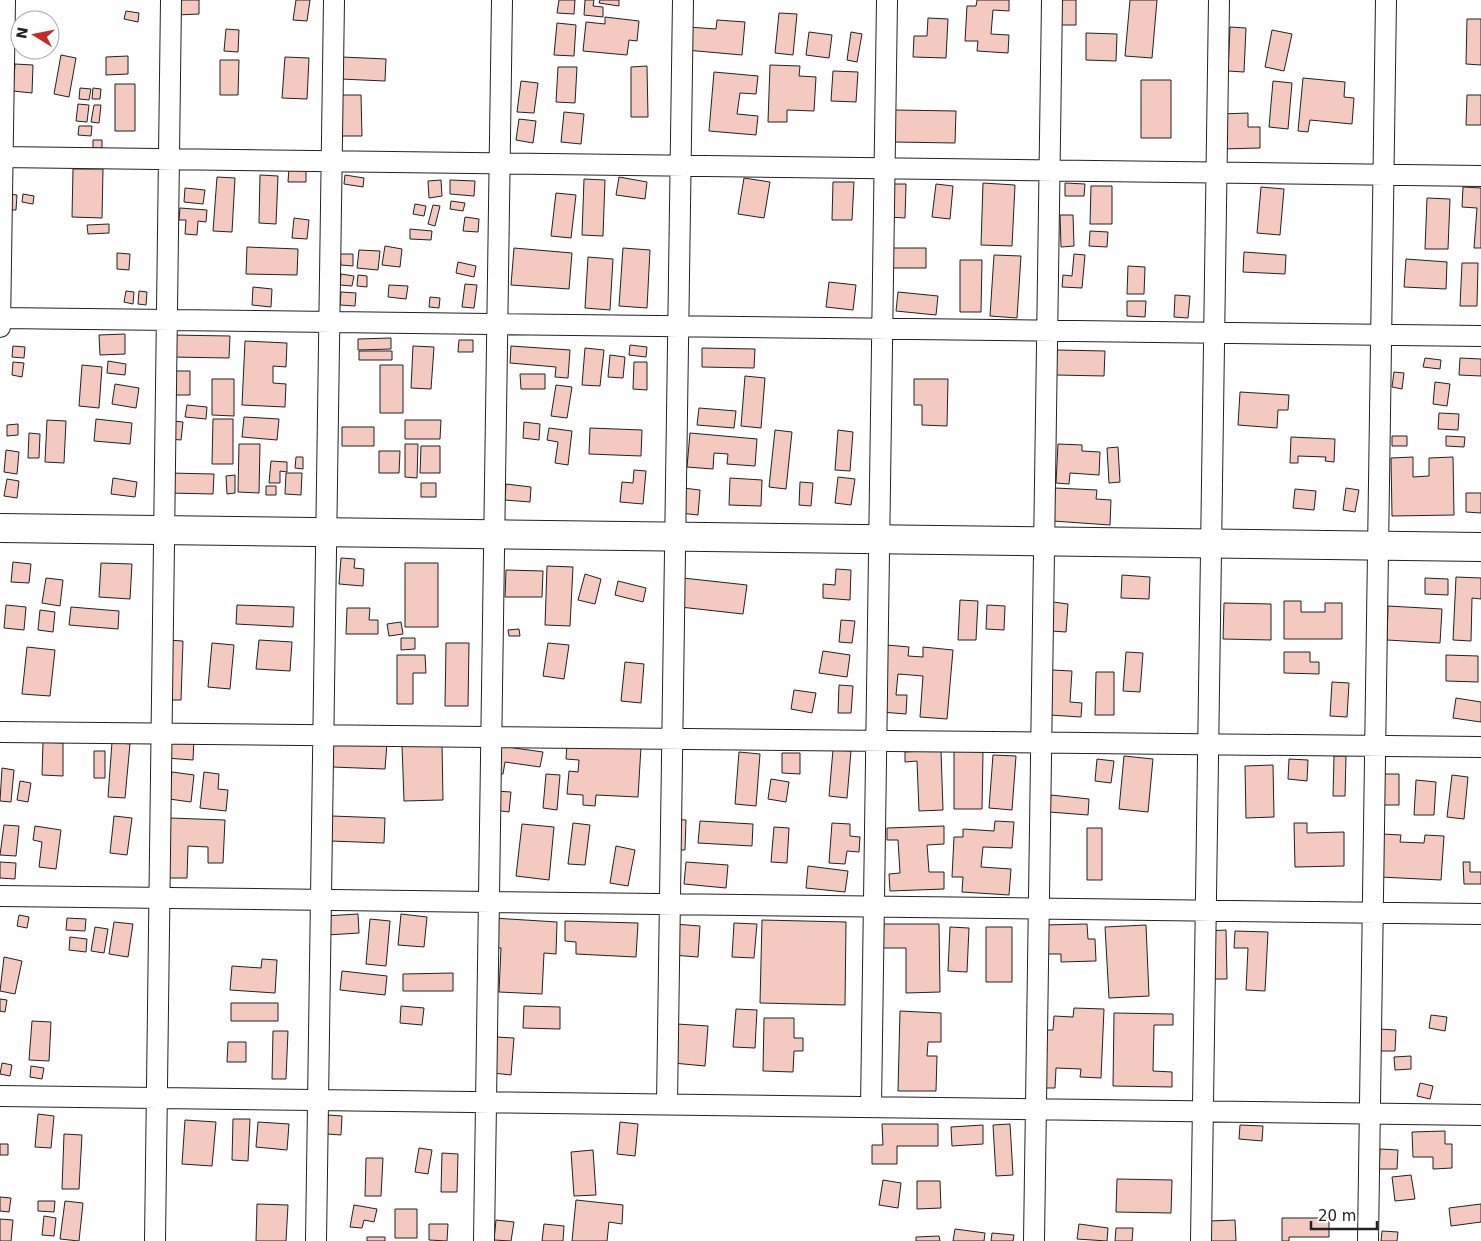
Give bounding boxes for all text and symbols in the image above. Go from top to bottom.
north arrow [10,10,60,60]
text: N [13,26,31,40]
scale bar [1311,1198,1377,1230]
text: 20 m [1318,1207,1356,1225]

